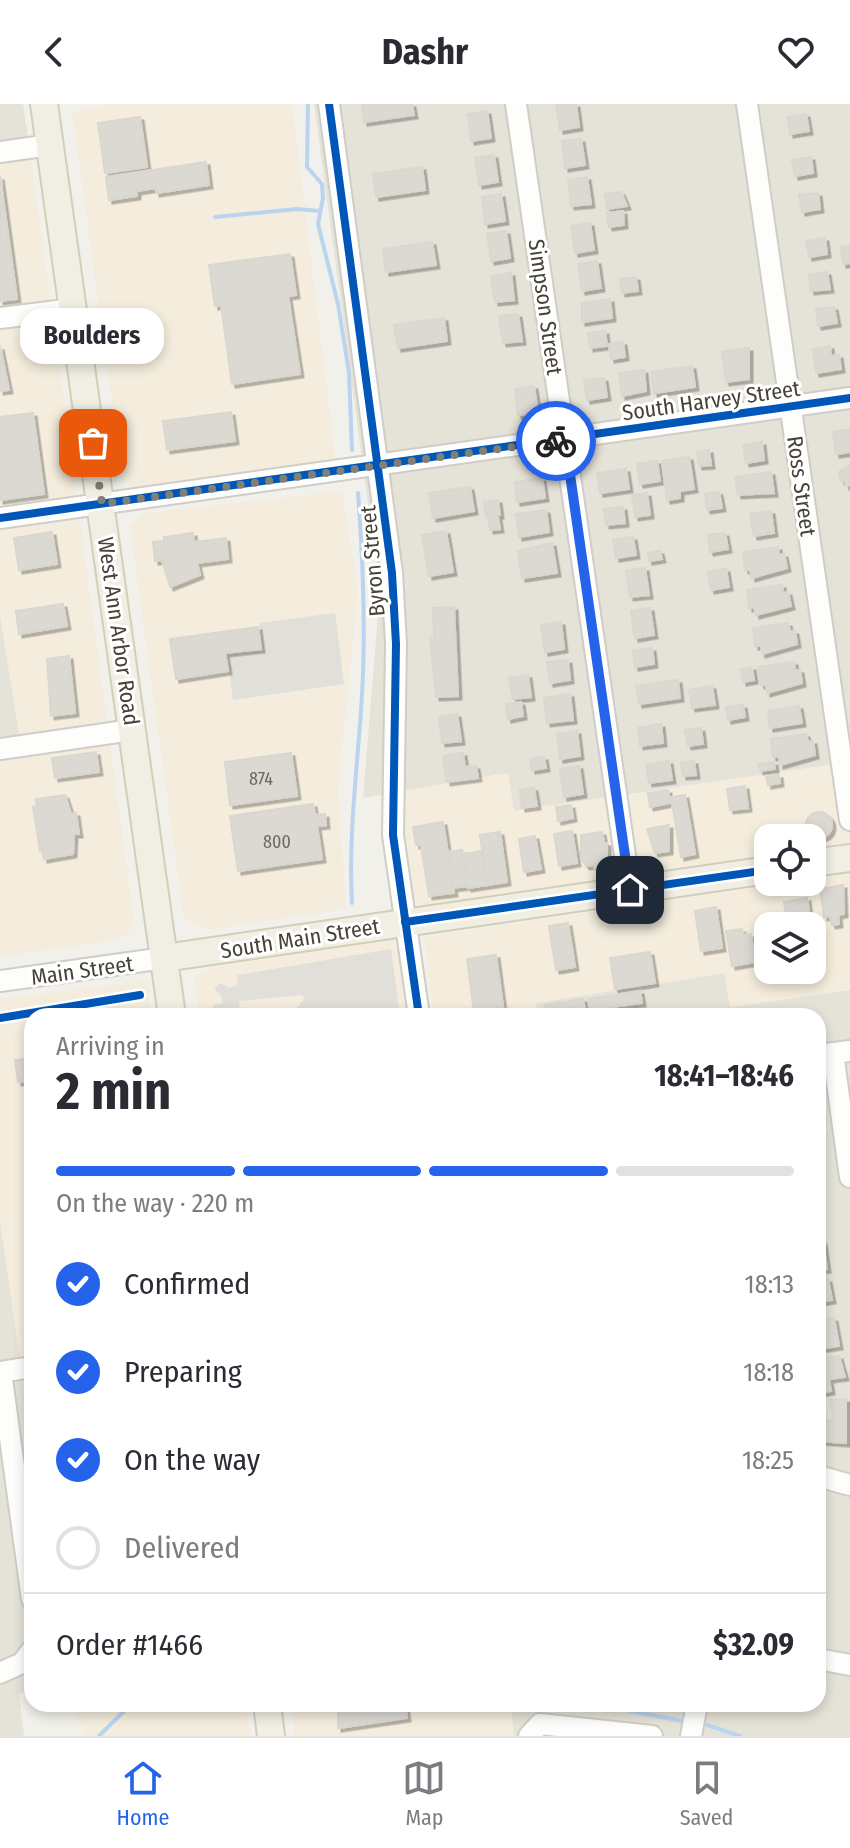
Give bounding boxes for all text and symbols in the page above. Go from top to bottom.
icon: back [32,30,76,74]
text: Dashr [382,30,468,74]
icon: heart [774,30,818,74]
street label: Simpson Street [523,237,569,378]
callout: Boulders [21,307,165,363]
text: Boulders [44,320,140,351]
street label: South Harvey Street [620,375,803,426]
courier [516,401,596,481]
pin [59,409,127,477]
icon: bike [534,419,578,463]
icon: bag [71,421,115,465]
street label: Ross Street [781,434,822,539]
street label: Byron Street [354,504,391,618]
street label: West Ann Arbor Road [92,535,145,727]
house number: 874 [249,768,273,790]
map controls [754,824,826,984]
button: locate [754,824,826,896]
house number: 800 [263,831,291,853]
pin [596,856,664,924]
icon: home [608,868,652,912]
street label: South Main Street [219,912,382,964]
button: layers [754,912,826,984]
street label: Main Street [29,950,136,991]
text: Arriving in [56,1031,165,1062]
text: 18:41–18:46 [654,1058,794,1094]
text: 2 min [56,1060,171,1123]
text: On the way · 220 m [56,1188,254,1219]
icon: check [56,1262,100,1306]
text: Confirmed [124,1266,250,1302]
text: 18:13 [745,1269,794,1300]
icon: check [56,1350,100,1394]
text: Preparing [124,1354,242,1390]
text: 18:18 [743,1357,794,1388]
icon: check [56,1438,100,1482]
text: On the way [124,1442,260,1478]
text: 18:25 [742,1445,794,1476]
text: Delivered [124,1530,240,1566]
text: Order #1466 [56,1627,203,1663]
text: $32.09 [713,1627,794,1663]
tab: Home [117,1756,169,1831]
tab: Map [402,1756,446,1831]
tab: Saved [680,1756,733,1831]

